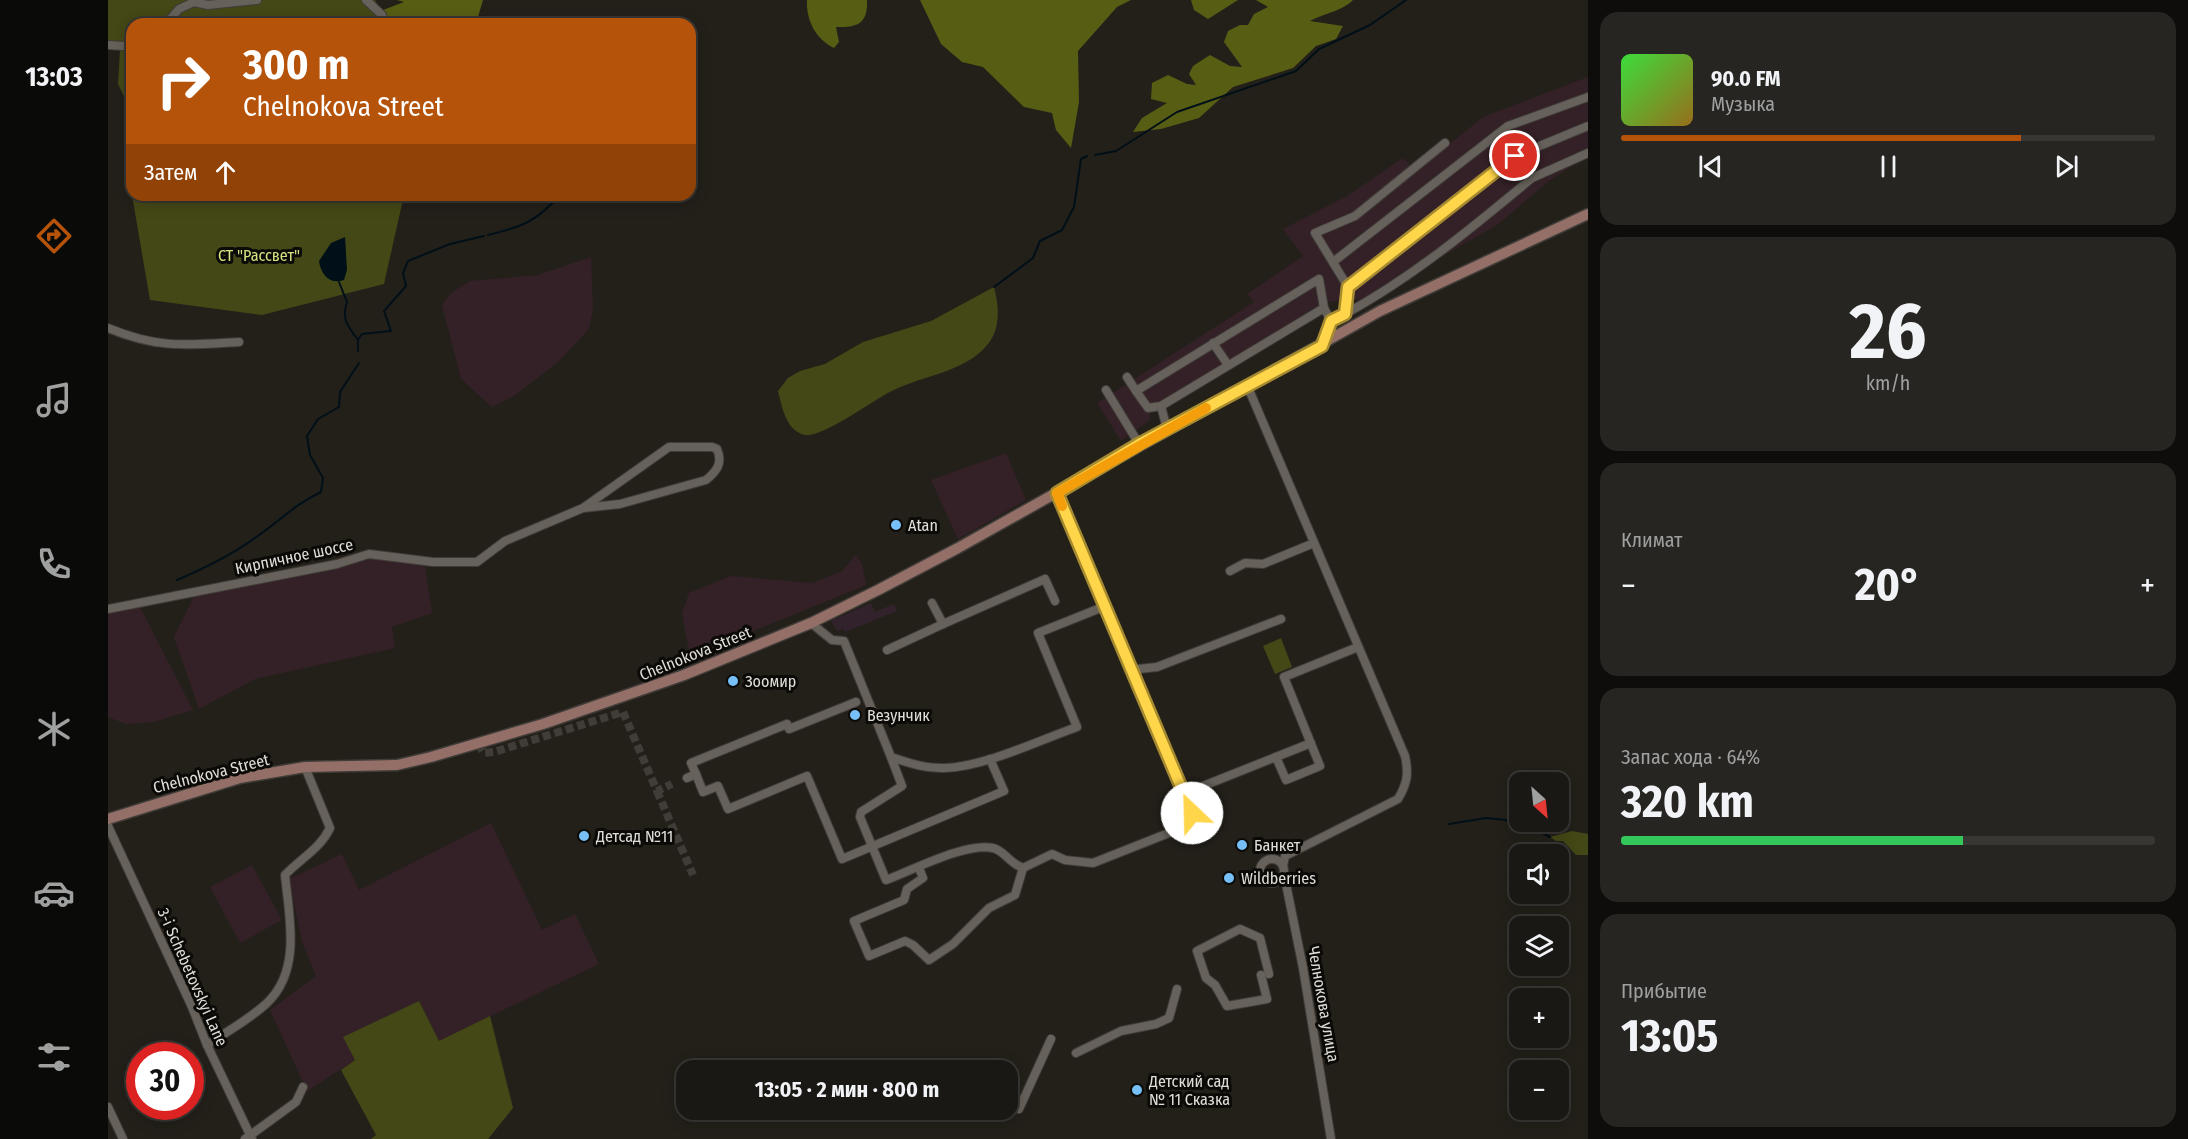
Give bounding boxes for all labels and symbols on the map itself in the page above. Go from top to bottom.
pin [1489,130,1540,181]
park label: СТ "Рассвет" [218,246,300,265]
place label: Atan [908,516,938,535]
marker: Atan [889,518,903,532]
street label: Кирпичное шоссе [233,535,355,578]
street label: Chelnokova Street [637,622,755,685]
place label: Зоомир [745,672,796,691]
marker: Зоомир [726,674,740,688]
place label: Везунчик [867,706,930,725]
marker: Везунчик [848,708,862,722]
street label: Chelnokova Street [151,750,272,797]
north arrow [1509,772,1569,832]
position arrow [1160,781,1224,845]
place label: Детсад №11 [595,827,673,846]
marker: Детсад №11 [577,829,591,843]
place label: Банкет [1254,836,1301,855]
marker: Банкет [1235,838,1249,852]
place label: Wildberries [1241,869,1316,888]
marker: Wildberries [1222,871,1236,885]
street label: 3-i Schebetovskyi Lane [154,905,232,1049]
street label: Челнокова улица [1304,945,1343,1064]
speed limit sign: 30 [126,1042,204,1120]
place label: Детский сад № 11 Сказка [1148,1072,1230,1109]
marker: Детский сад № 11 Сказка [1130,1083,1144,1097]

